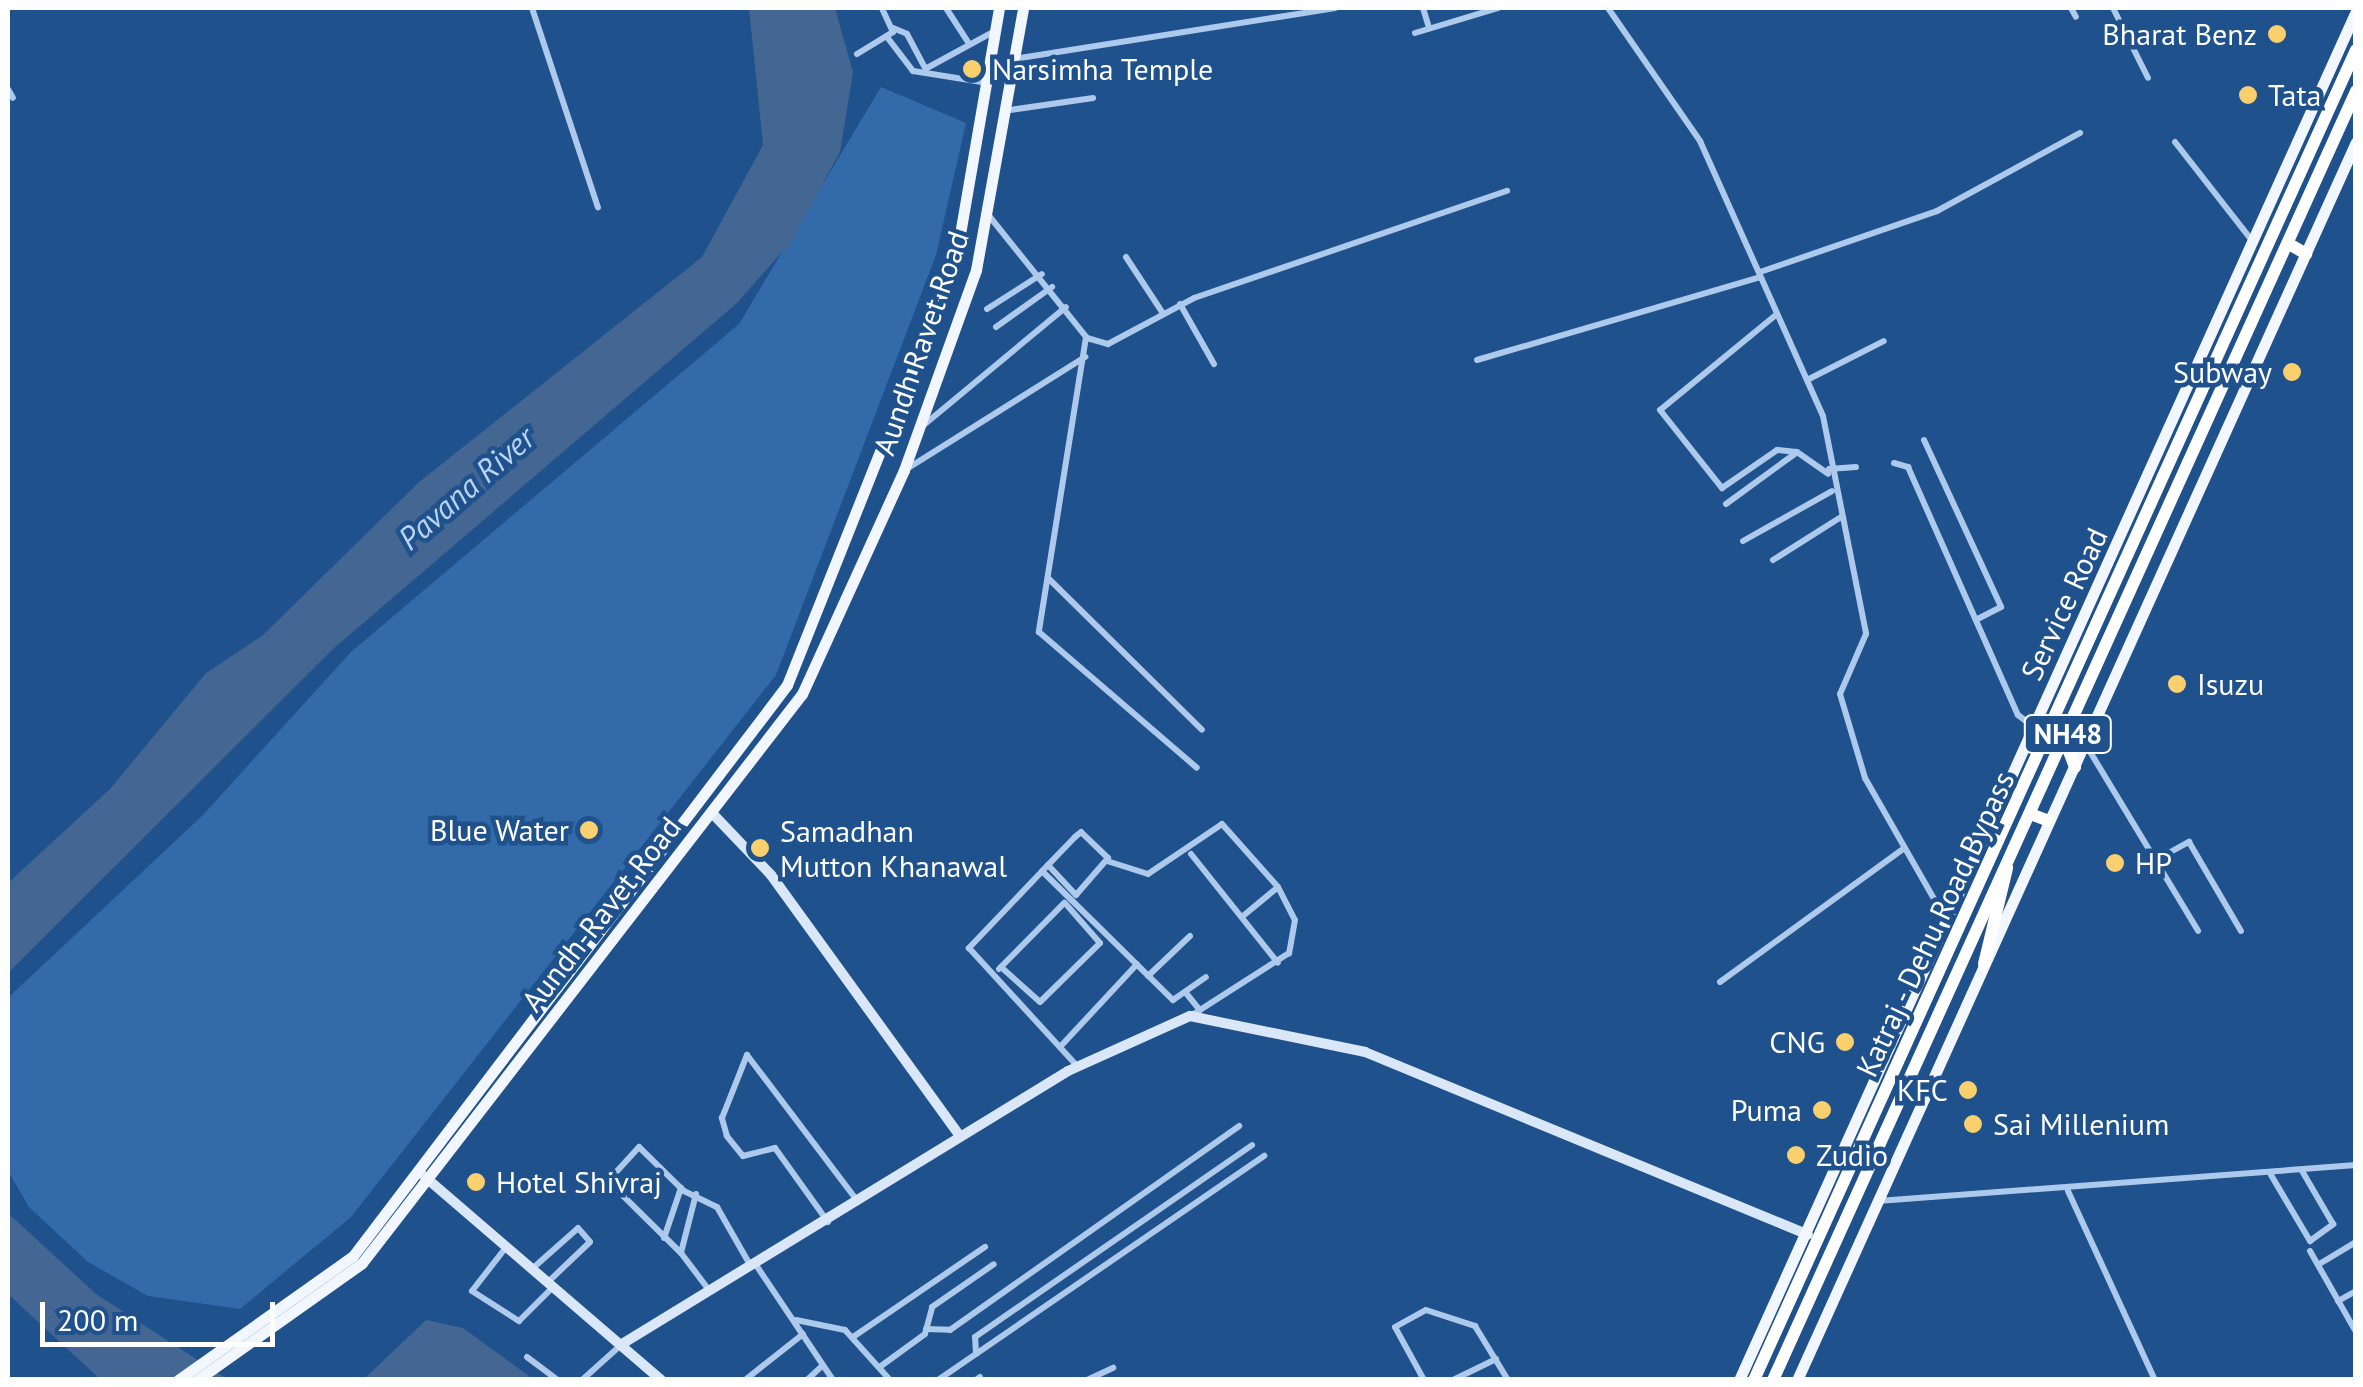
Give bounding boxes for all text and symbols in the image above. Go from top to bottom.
place label: Bharat Benz [2102,16,2257,52]
marker: Bharat Benz [2266,23,2288,45]
place label: Narsimha Temple [992,51,1214,87]
marker: Narsimha Temple [961,58,983,80]
place label: Tata [2268,77,2321,113]
marker: Tata [2237,84,2259,106]
street label: Aundh Ravet Road [866,226,976,460]
place label: Subway [2173,354,2272,390]
marker: Subway [2281,361,2303,383]
water label: Pavana River [390,419,542,557]
street label: Service Road [2013,522,2115,686]
place label: Isuzu [2197,666,2264,702]
marker: Isuzu [2166,673,2188,695]
road number: NH48 [2023,711,2113,757]
street label: Katraj - Dehu Road Bypass [1847,764,2023,1084]
street label: Aundh-Ravet Road [514,810,688,1018]
place label: Blue Water [430,812,569,848]
place label: Samadhan Mutton Khanawal [780,813,1007,884]
marker: Blue Water [578,819,600,841]
marker: Samadhan Mutton Khanawal [749,837,771,859]
place label: HP [2135,845,2172,881]
marker: HP [2104,852,2126,874]
place label: CNG [1769,1024,1825,1060]
marker: CNG [1834,1031,1856,1053]
place label: KFC [1897,1072,1948,1108]
marker: KFC [1957,1079,1979,1101]
place label: Puma [1731,1092,1802,1128]
marker: Puma [1811,1099,1833,1121]
place label: Sai Millenium [1993,1106,2169,1142]
marker: Sai Millenium [1962,1113,1984,1135]
place label: Zudio [1816,1137,1888,1173]
marker: Zudio [1785,1144,1807,1166]
place label: Hotel Shivraj [496,1164,662,1200]
marker: Hotel Shivraj [465,1171,487,1193]
scale bar [45,1282,280,1344]
text: 200 m [57,1300,138,1339]

